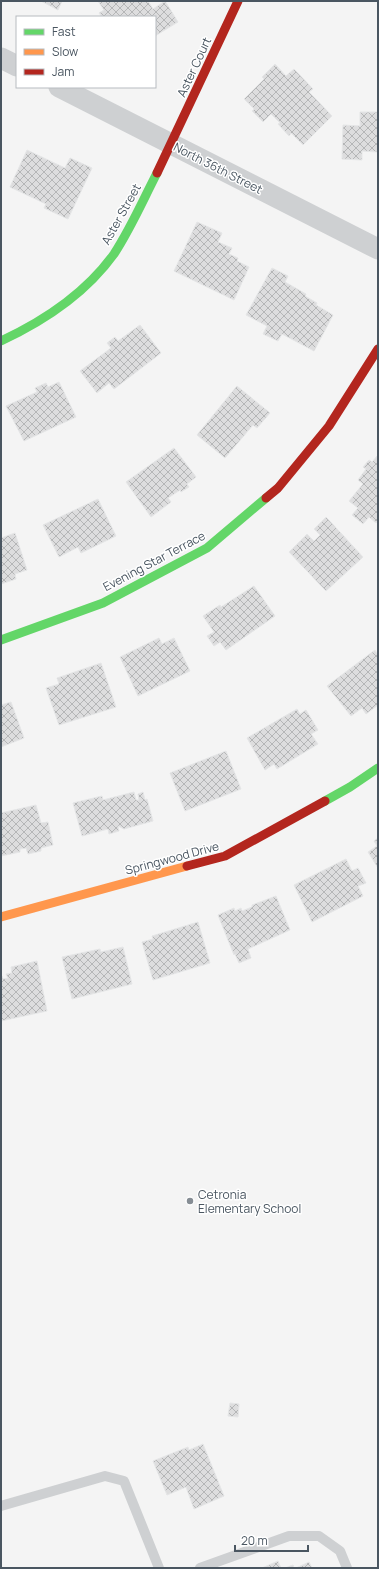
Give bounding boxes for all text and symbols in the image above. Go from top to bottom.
legend [16,16,156,88]
text: Fast [52,23,76,40]
street label: Aster Court [173,34,215,100]
text: Slow [52,43,78,60]
text: Jam [52,63,74,80]
street label: North 36th Street [171,138,266,198]
street label: Aster Street [97,180,145,248]
street label: Evening Star Terrace [100,527,208,595]
street label: Springwood Drive [123,837,221,879]
place label: Cetronia Elementary School [198,1186,301,1217]
marker: Cetronia Elementary School [185,1196,195,1206]
scale bar [235,1527,308,1553]
text: 20 m [241,1532,268,1549]

